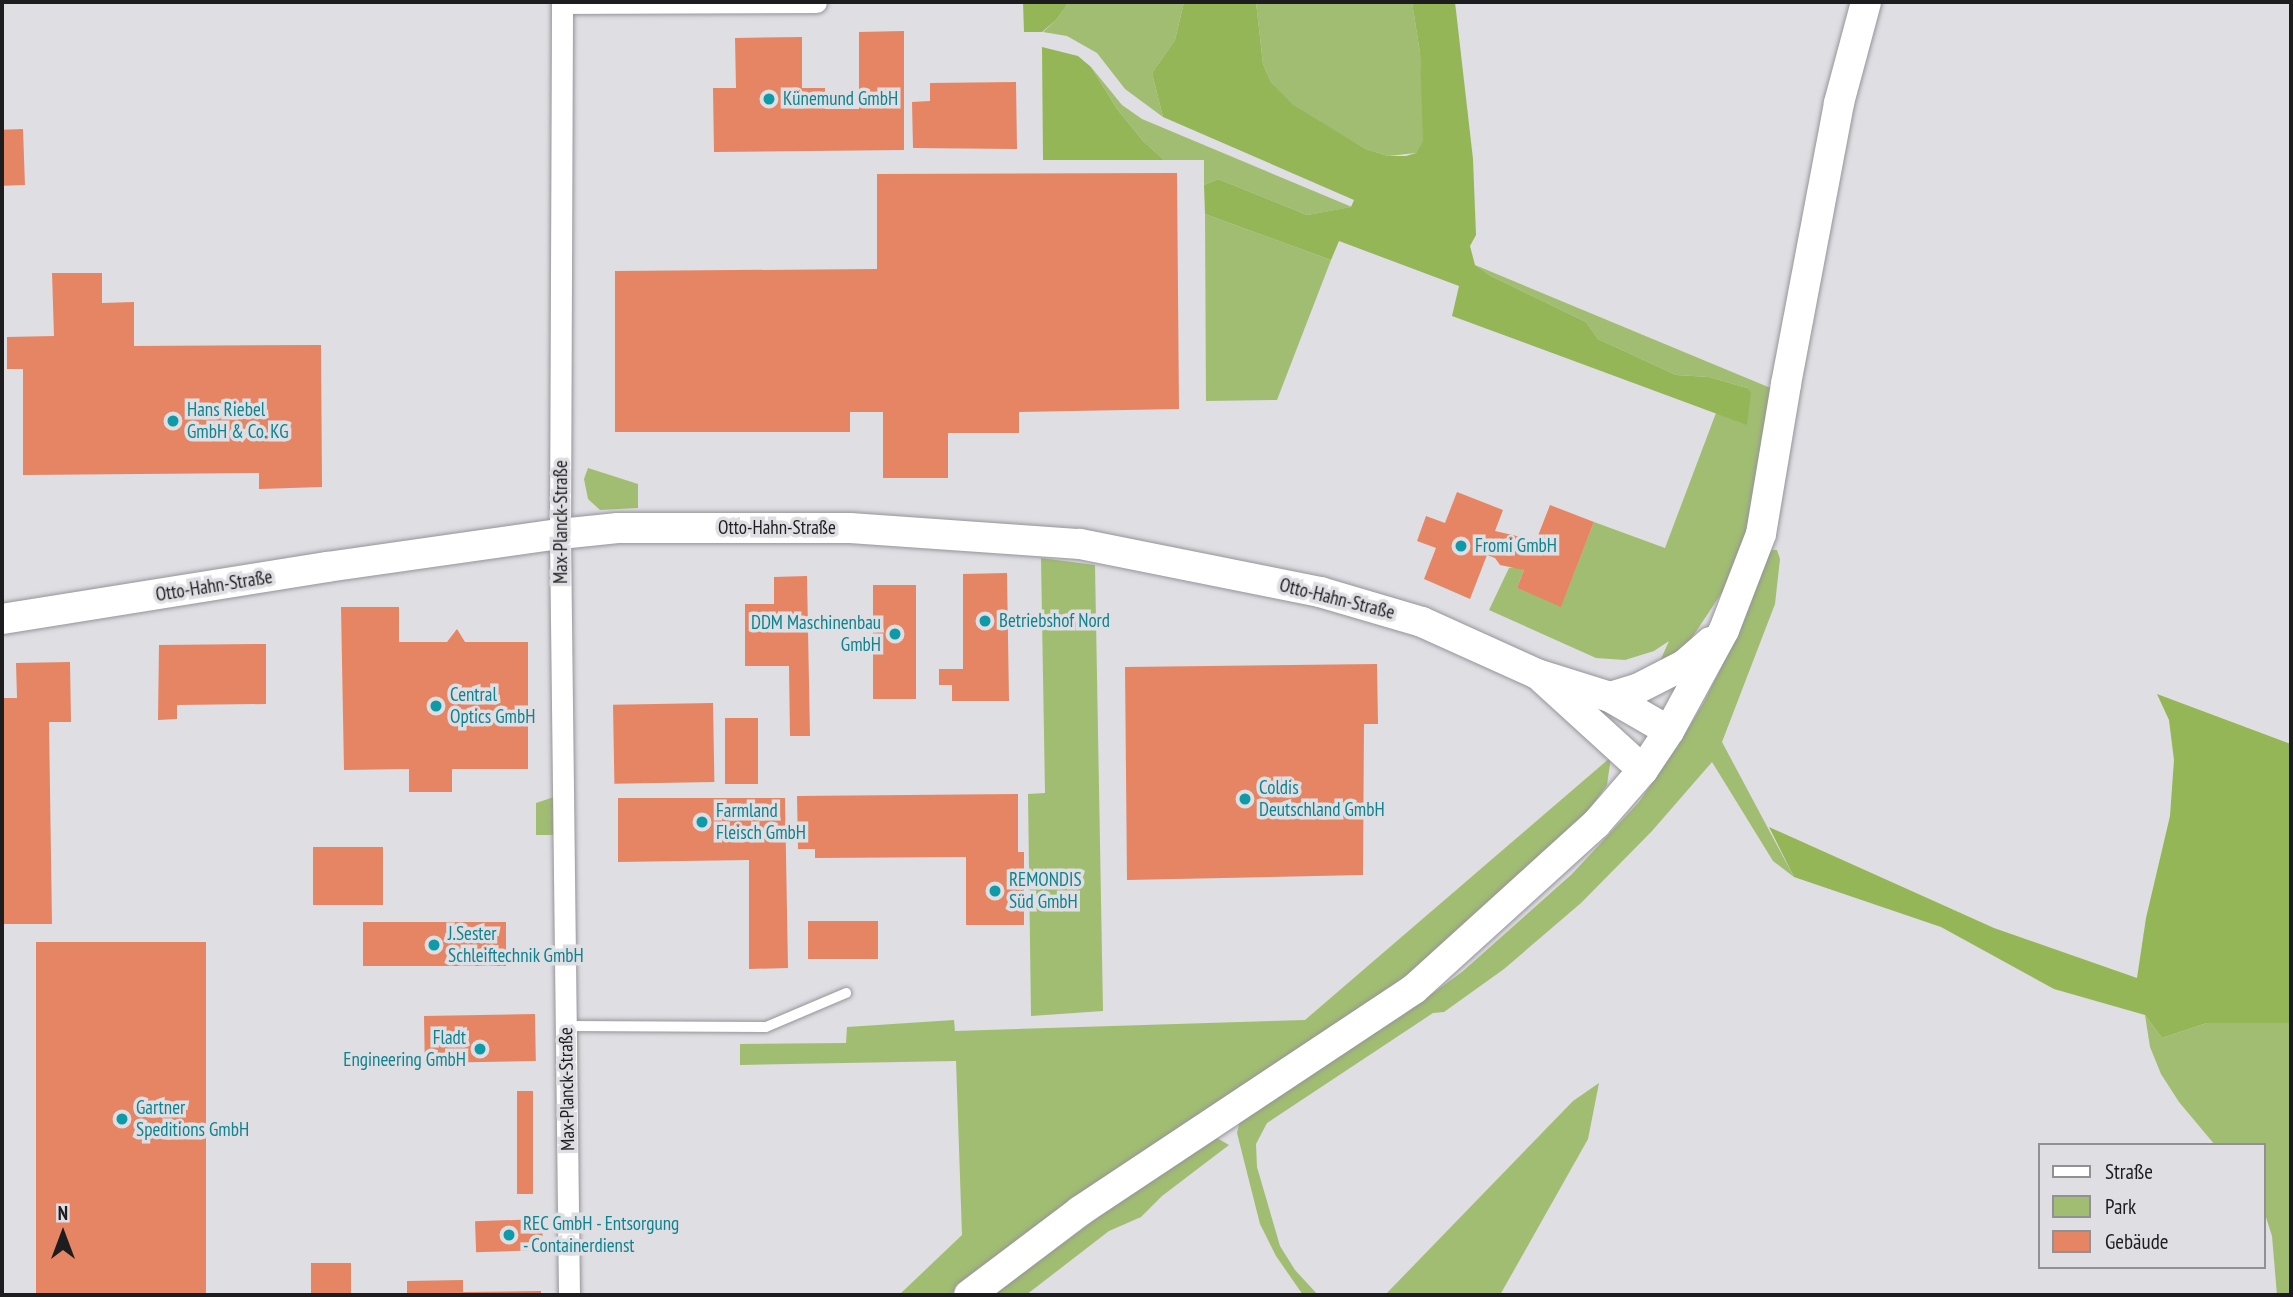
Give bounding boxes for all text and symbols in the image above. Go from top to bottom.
place label: Künemund GmbH [783,88,898,110]
marker: Künemund GmbH [761,91,777,107]
place label: Hans Riebel GmbH & Co. KG [187,399,290,443]
marker: Hans Riebel GmbH & Co. KG [165,413,181,429]
street label: Max-Planck-Straße [550,460,572,584]
street label: Otto-Hahn-Straße [718,517,836,539]
place label: Fromi GmbH [1475,535,1557,557]
marker: Fromi GmbH [1453,538,1469,554]
street label: Otto-Hahn-Straße [154,566,274,606]
street label: Otto-Hahn-Straße [1277,574,1397,624]
place label: Betriebshof Nord [999,610,1110,632]
place label: DDM Maschinenbau GmbH [751,612,881,656]
marker: Betriebshof Nord [977,613,993,629]
marker: DDM Maschinenbau GmbH [887,626,903,642]
place label: Central Optics GmbH [450,684,535,728]
marker: Central Optics GmbH [428,698,444,714]
place label: Coldis Deutschland GmbH [1259,777,1385,821]
marker: Coldis Deutschland GmbH [1237,791,1253,807]
place label: Farmland Fleisch GmbH [716,800,806,844]
marker: Farmland Fleisch GmbH [694,814,710,830]
place label: REMONDIS Süd GmbH [1009,869,1082,913]
marker: REMONDIS Süd GmbH [987,883,1003,899]
place label: J.Sester Schleiftechnik GmbH [448,923,584,967]
marker: J.Sester Schleiftechnik GmbH [426,937,442,953]
place label: Fladt Engineering GmbH [343,1027,466,1071]
street label: Max-Planck-Straße [555,1027,579,1151]
marker: Fladt Engineering GmbH [472,1041,488,1057]
place label: Gartner Speditions GmbH [136,1097,249,1141]
marker: Gartner Speditions GmbH [114,1111,130,1127]
legend [2038,1143,2265,1269]
text: Straße [2105,1158,2153,1185]
text: Park [2105,1193,2136,1220]
north arrow [28,1199,98,1269]
text: N [58,1201,68,1225]
place label: REC GmbH - Entsorgung - Containerdienst [523,1213,681,1257]
marker: REC GmbH - Entsorgung - Containerdienst [501,1227,517,1243]
text: Gebäude [2105,1228,2168,1255]

